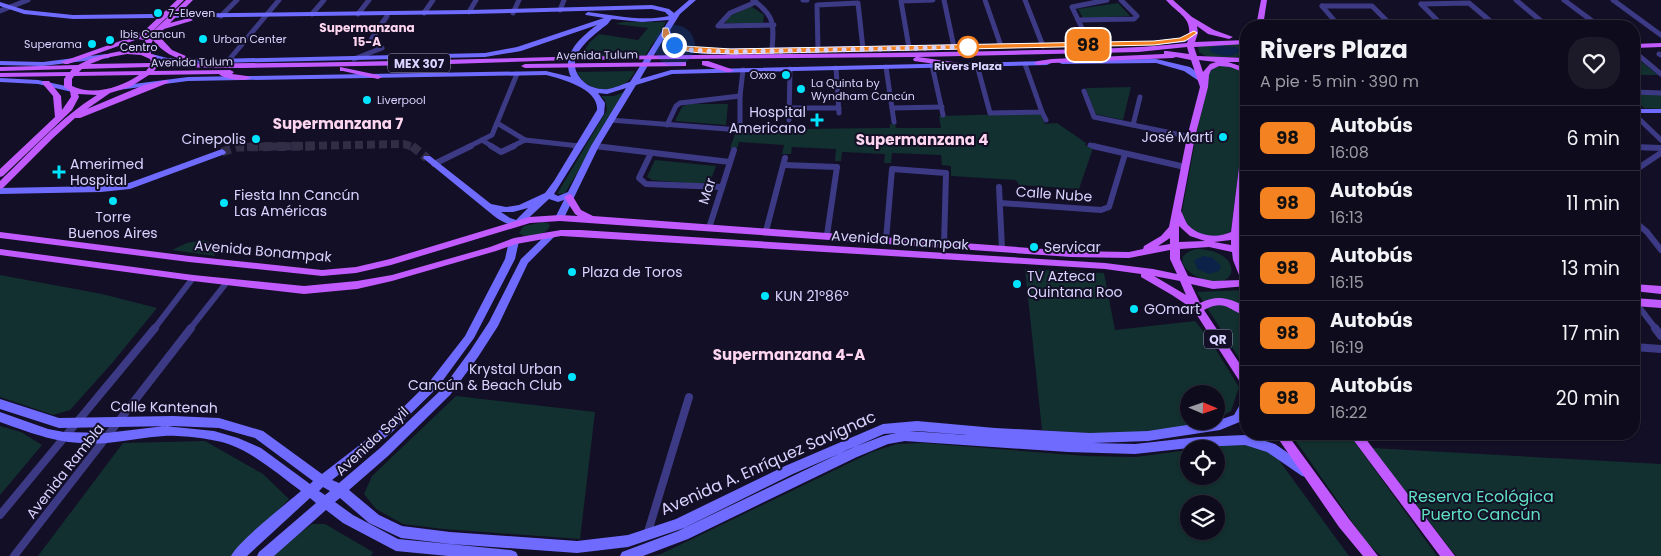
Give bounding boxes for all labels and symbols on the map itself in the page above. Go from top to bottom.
place label: 7-Eleven [168,5,215,21]
marker: 7-Eleven [152,7,164,19]
district label: Supermanzana 15-A [319,19,415,50]
place label: Ibis Cancun Centro [120,26,185,55]
line badge: 98 [1066,29,1110,61]
place label: Urban Center [213,31,287,47]
marker: Urban Center [197,33,209,45]
your location [662,33,687,58]
marker: Ibis Cancun Centro [104,34,116,46]
place label: Superama [24,36,82,52]
marker: Rivers Plaza [957,36,979,58]
marker: Superama [86,38,98,50]
street label: Avenida Tulum [556,46,638,64]
street label: Avenida Tulum [151,53,233,71]
road number: MEX 307 [388,54,450,72]
place label: Rivers Plaza [934,58,1002,74]
place label: Oxxo [750,67,776,83]
marker: Oxxo [780,69,792,81]
place label: La Quinta by Wyndham Cancún [811,75,915,104]
marker: La Quinta by Wyndham Cancún [795,83,807,95]
place label: Liverpool [377,92,426,108]
marker: Liverpool [361,94,373,106]
place label: Hospital Americano [729,102,806,138]
district label: Supermanzana 7 [273,113,403,134]
marker: Hospital Americano [810,113,824,127]
place label: José Martí [1142,127,1214,147]
place label: Cinepolis [181,129,246,149]
district label: Supermanzana 4 [856,129,988,150]
marker: José Martí [1217,131,1229,143]
marker: Cinepolis [250,133,262,145]
place label: Amerimed Hospital [70,154,144,190]
marker: Amerimed Hospital [52,165,66,179]
street label: Mar [693,175,721,207]
street label: Calle Nube [1015,181,1093,207]
place label: Fiesta Inn Cancún Las Américas [234,185,360,221]
marker: Torre Buenos Aires [107,195,119,207]
marker: Fiesta Inn Cancún Las Américas [218,197,230,209]
place label: Torre Buenos Aires [68,207,158,243]
street label: Avenida Bonampak [831,225,970,255]
street label: Avenida Bonampak [194,235,333,267]
place label: Servicar [1044,237,1101,257]
marker: Servicar [1028,241,1040,253]
place label: Plaza de Toros [582,262,683,282]
marker: Plaza de Toros [566,266,578,278]
place label: TV Azteca Quintana Roo [1027,266,1123,302]
marker: TV Azteca Quintana Roo [1011,278,1023,290]
place label: KUN 21º86º [775,286,849,306]
marker: KUN 21º86º [759,290,771,302]
place label: GOmart [1144,299,1200,319]
marker: GOmart [1128,303,1140,315]
road number: QR [1204,329,1232,348]
district label: Supermanzana 4-A [713,344,865,365]
place label: Krystal Urban Cancún & Beach Club [408,359,562,395]
marker: Krystal Urban Cancún & Beach Club [566,371,578,383]
north arrow [1180,385,1225,430]
street label: Calle Kantenah [110,396,218,418]
street label: Avenida Sayil [331,402,413,480]
street label: Avenida A. Enríquez Savignac [657,405,880,521]
street label: Avenida Rambla [21,419,109,523]
park label: Reserva Ecológica Puerto Cancún [1408,485,1554,526]

